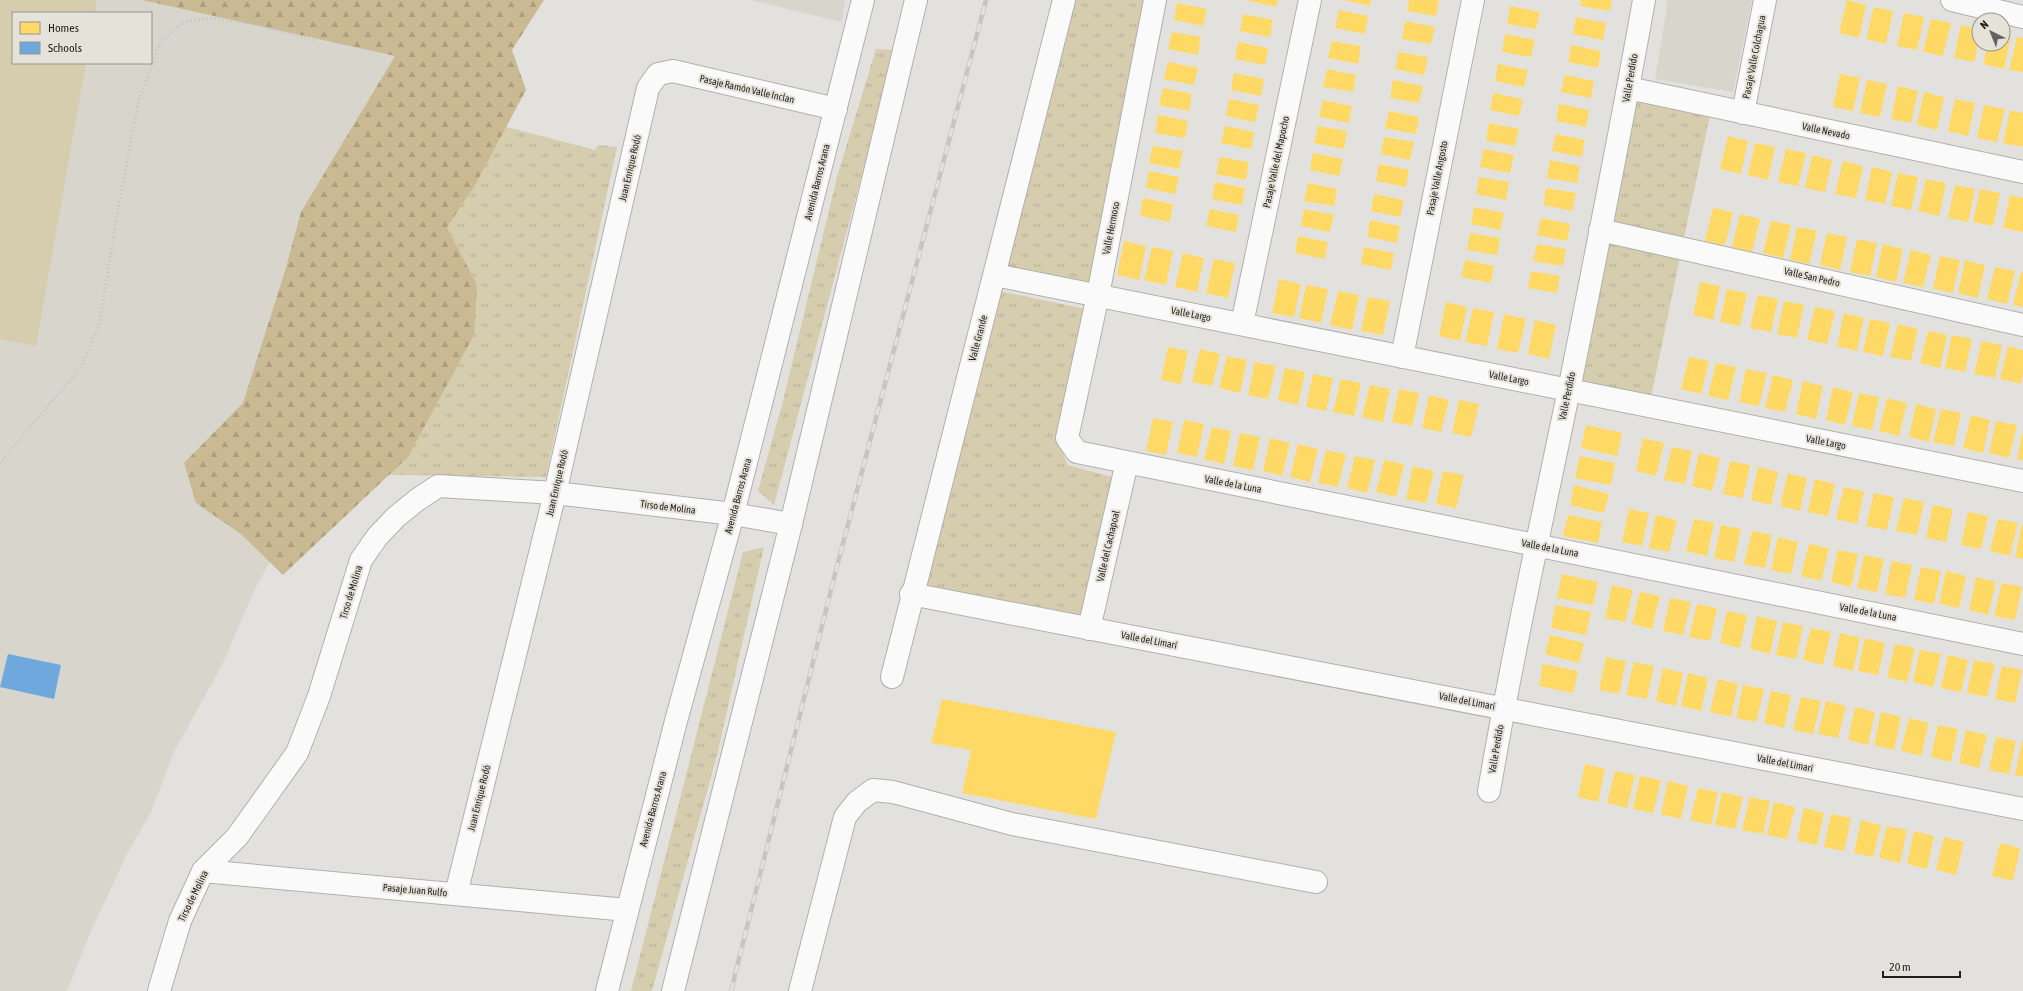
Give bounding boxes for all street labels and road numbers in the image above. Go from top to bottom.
street label: Pasaje Valle Colchagua [1741,14,1768,100]
street label: Valle Perdido [1620,53,1640,103]
street label: Pasaje Ramón Valle Inclan [698,73,796,105]
street label: Pasaje Valle del Mapocho [1261,115,1291,209]
street label: Valle Nevado [1801,121,1851,142]
street label: Juan Enrique Rodó [617,133,643,202]
street label: Pasaje Valle Angosto [1424,140,1450,216]
street label: Avenida Barros Arana [802,142,832,221]
street label: Valle Hermoso [1100,200,1122,255]
street label: Valle San Pedro [1783,265,1841,289]
street label: Valle Largo [1170,305,1212,323]
street label: Valle Grande [967,313,990,362]
street label: Valle Largo [1488,369,1530,387]
street label: Valle Perdido [1557,371,1578,421]
street label: Valle Largo [1805,433,1847,451]
street label: Juan Enrique Rodó [544,448,570,517]
street label: Avenida Barros Arana [723,457,754,535]
street label: Valle de la Luna [1204,473,1263,495]
street label: Tirso de Molina [640,498,697,516]
street label: Valle del Cachapoal [1094,509,1122,583]
street label: Valle de la Luna [1521,537,1580,559]
street label: Tirso de Molina [338,564,364,620]
street label: Valle de la Luna [1839,601,1898,623]
street label: Valle del Limarí [1120,629,1179,651]
street label: Valle del Limarí [1438,690,1497,712]
street label: Valle Perdido [1486,724,1506,774]
street label: Valle del Limarí [1756,752,1815,774]
street label: Juan Enrique Rodó [465,763,493,832]
street label: Avenida Barros Arana [638,770,669,848]
street label: Tirso de Molina [176,868,210,923]
street label: Pasaje Juan Rulfo [382,882,448,898]

